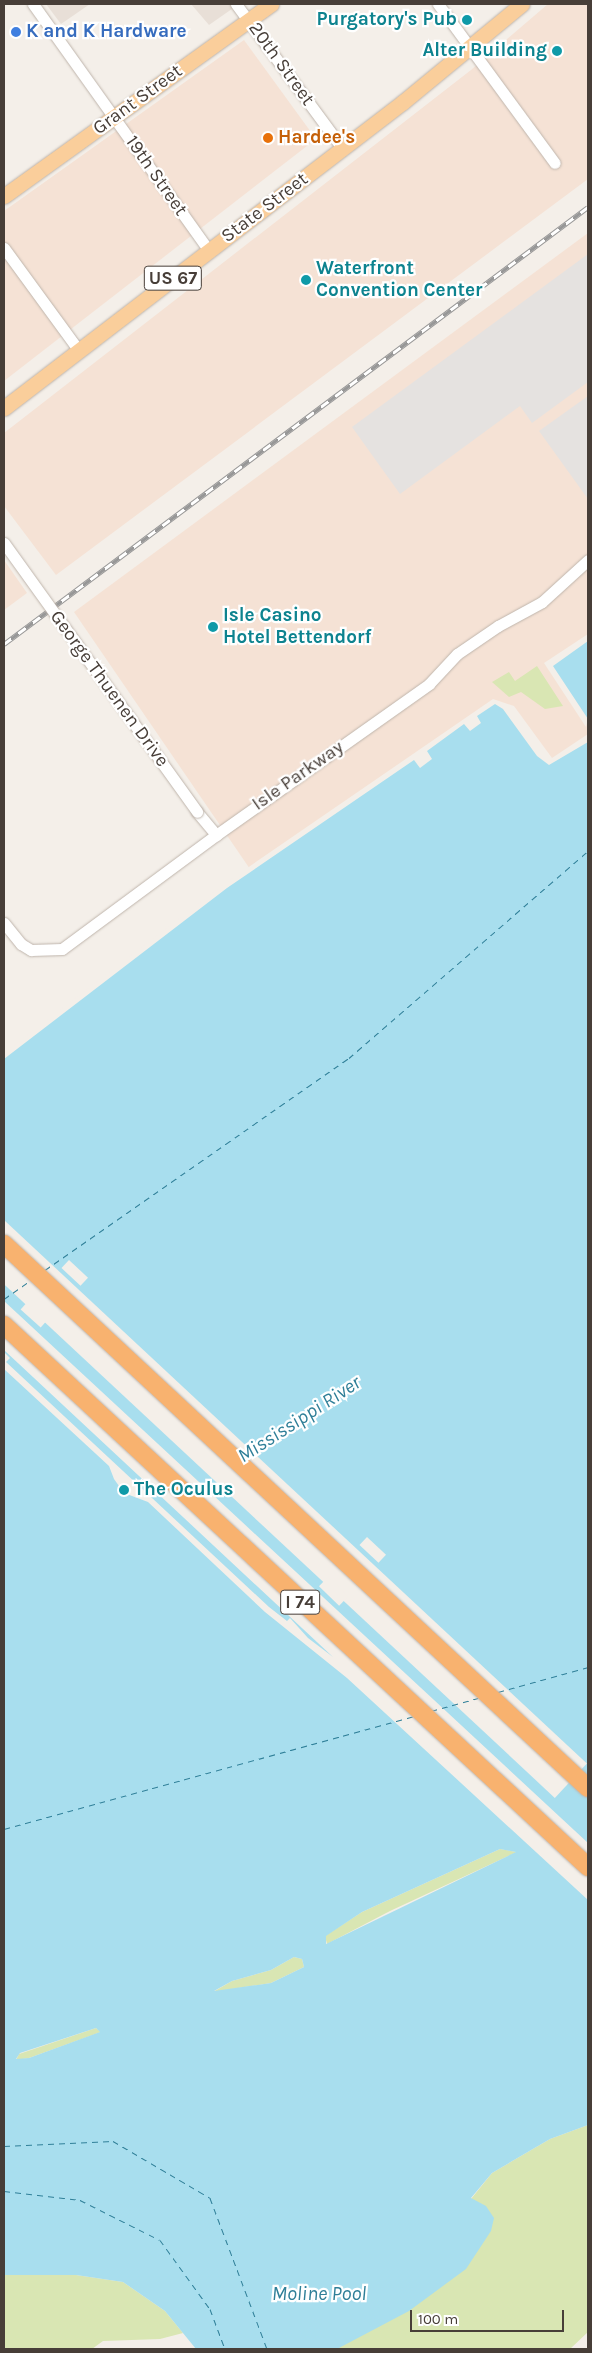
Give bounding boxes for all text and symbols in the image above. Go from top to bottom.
place label: Purgatory's Pub [316,9,457,31]
marker: Purgatory's Pub [461,14,473,26]
street label: 20th Street [243,18,319,110]
place label: K and K Hardware [26,21,187,43]
marker: K and K Hardware [10,26,22,38]
place label: Alter Building [422,40,547,62]
marker: Alter Building [551,45,563,57]
street label: Grant Street [89,60,187,140]
place label: Hardee's [278,127,355,149]
street label: 19th Street [120,132,192,220]
marker: Hardee's [262,132,274,144]
street label: State Street [217,168,313,248]
place label: Waterfront Convention Center [316,258,482,302]
road number: US 67 [143,262,203,294]
marker: Waterfront Convention Center [300,274,312,286]
place label: Isle Casino Hotel Bettendorf [223,605,371,649]
street label: George Thuenen Drive [45,606,173,772]
marker: Isle Casino Hotel Bettendorf [207,621,219,633]
street label: Isle Parkway [248,736,348,816]
water label: Mississippi River [233,1370,365,1468]
place label: The Oculus [134,1479,233,1501]
marker: The Oculus [118,1484,130,1496]
road number: I 74 [280,1586,320,1618]
water label: Moline Pool [272,2281,366,2305]
scale bar [412,2300,566,2332]
text: 100 m [418,2310,458,2328]

